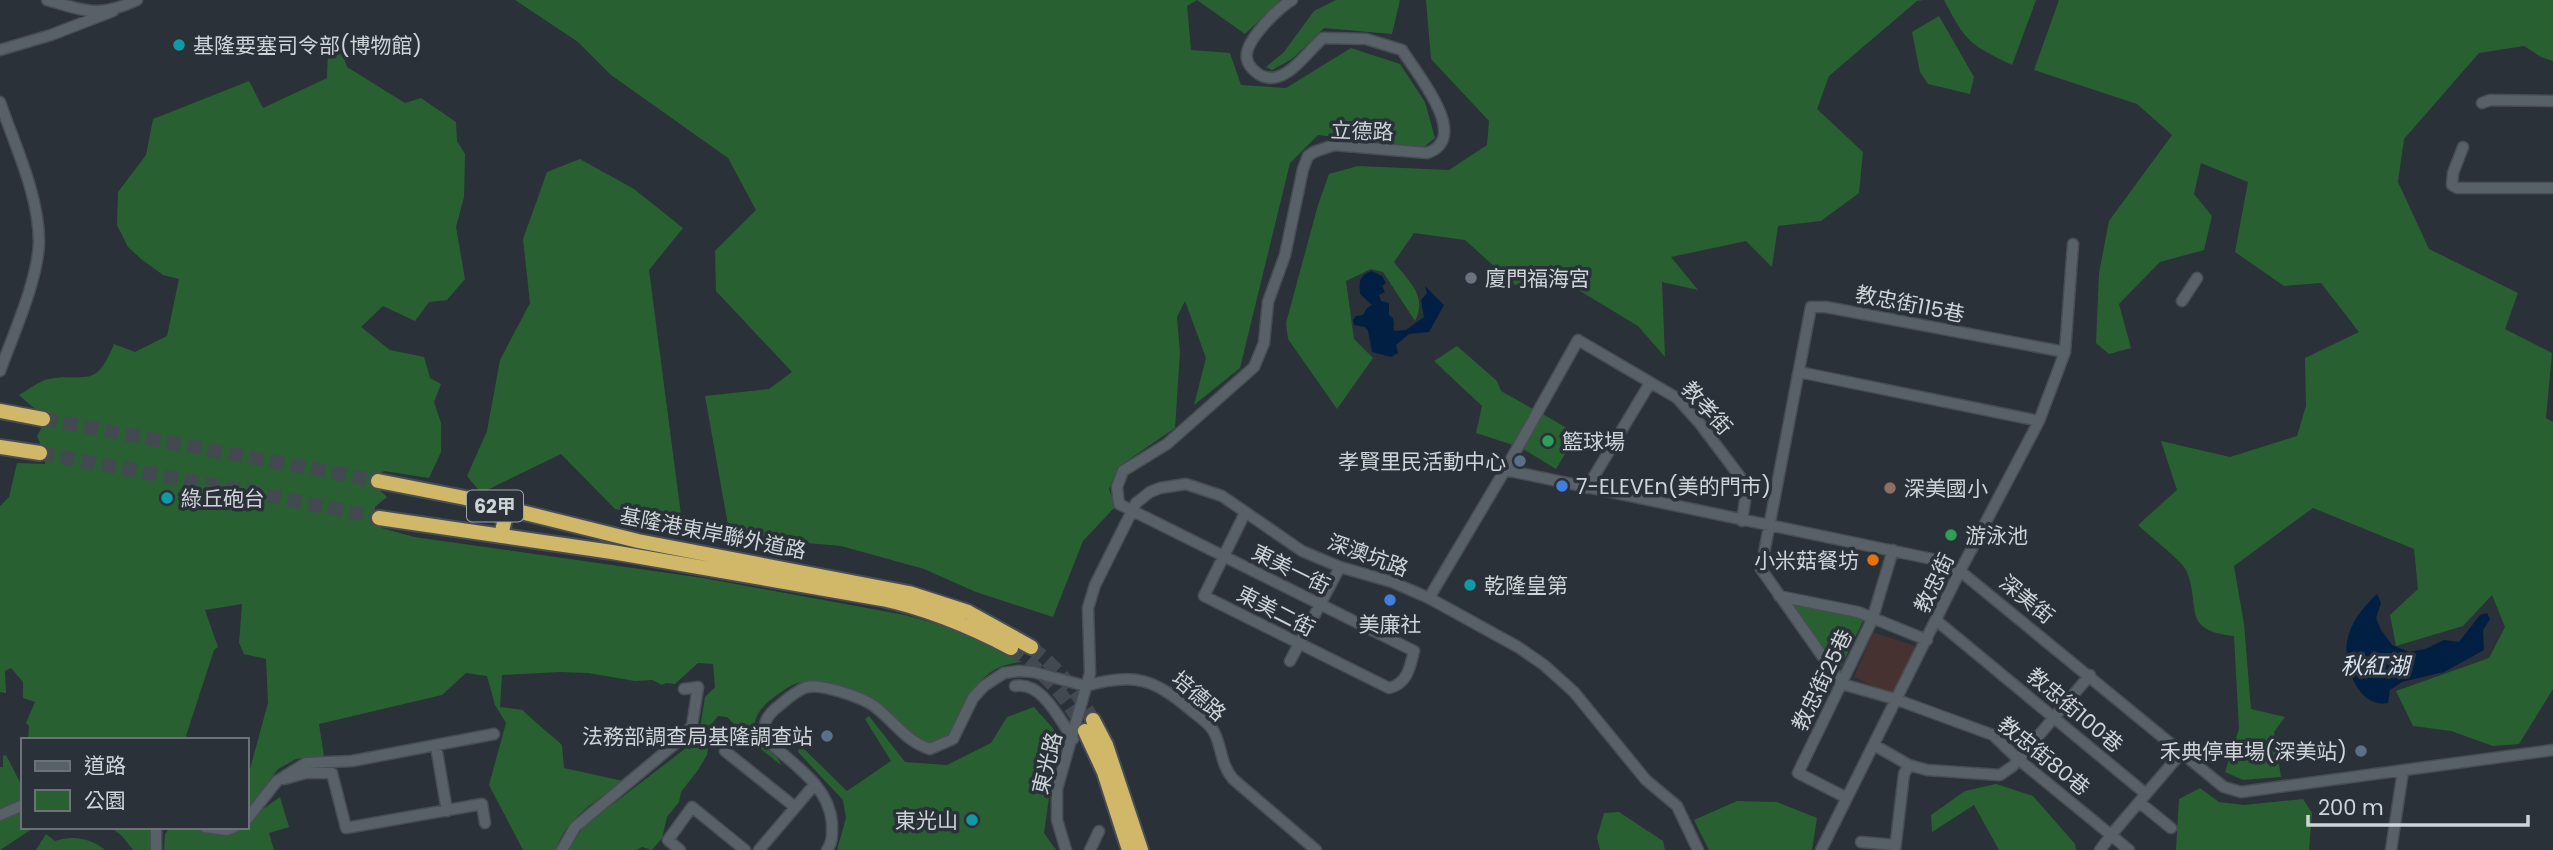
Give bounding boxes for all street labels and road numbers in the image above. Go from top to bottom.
street label: 立德路 [1330,115,1394,147]
street label: 教忠街115巷 [1853,279,1967,329]
street label: 教孝街 [1675,375,1739,441]
road number: 62甲 [467,491,523,522]
street label: 基隆港東岸聯外道路 [617,501,809,565]
street label: 深澳坑路 [1324,527,1412,583]
street label: 東美一街 [1247,538,1335,600]
street label: 教忠街 [1907,548,1961,618]
street label: 深美街 [1993,568,2061,630]
street label: 東美二街 [1232,579,1320,643]
street label: 教忠街25巷 [1785,625,1859,735]
street label: 教忠街100巷 [2021,661,2129,759]
street label: 培德路 [1166,664,1232,728]
street label: 教忠街80巷 [1992,710,2096,802]
street label: 東光路 [1025,729,1069,797]

